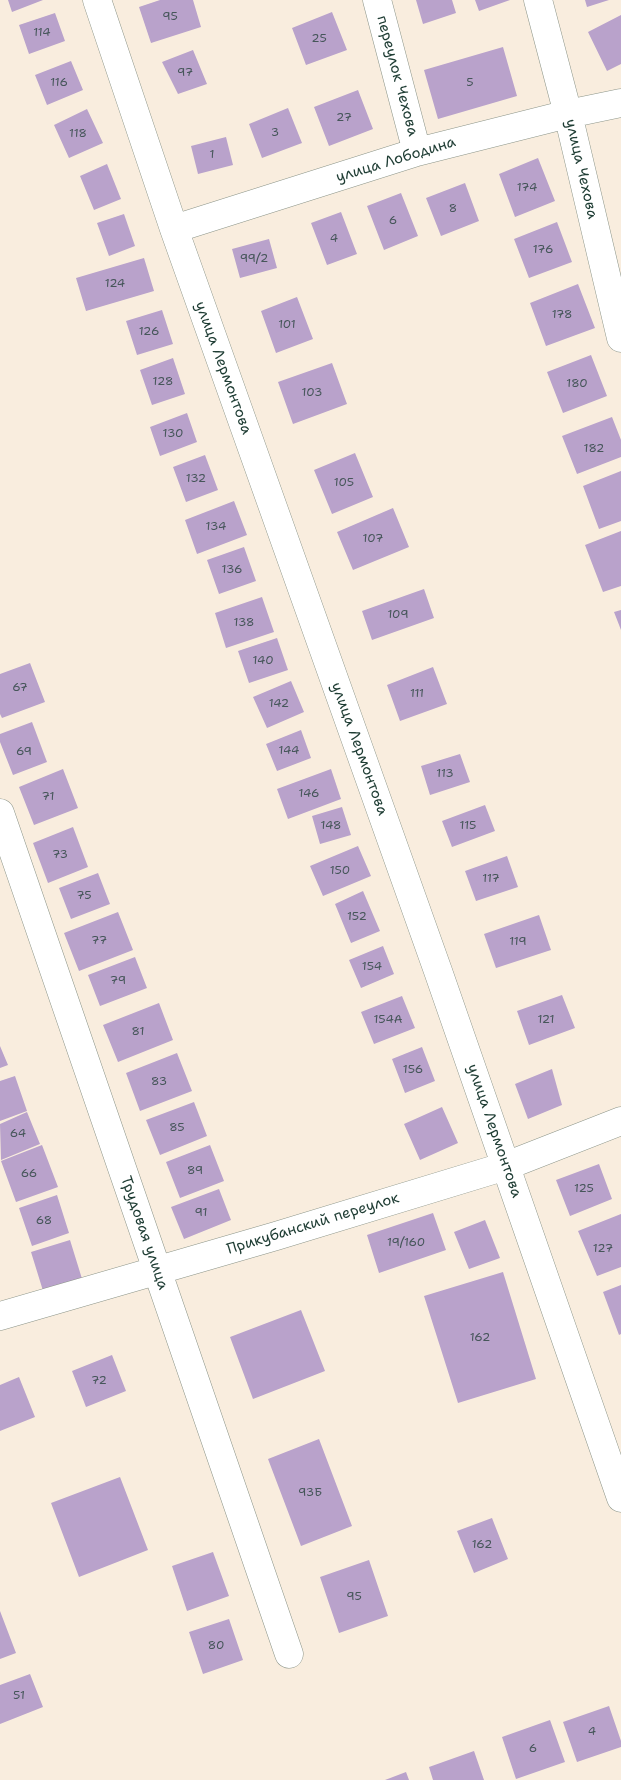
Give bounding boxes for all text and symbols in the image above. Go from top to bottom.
house number: 95 [162,10,178,24]
street label: переулок Чехова [372,14,422,138]
house number: 114 [33,26,51,40]
house number: 25 [311,32,327,46]
house number: 97 [177,66,193,80]
house number: 116 [50,76,68,90]
house number: 5 [466,76,474,90]
house number: 27 [336,111,352,125]
street label: улица Чехова [561,117,601,221]
house number: 3 [271,126,279,140]
house number: 118 [69,127,87,141]
street label: улица Лободина [334,133,458,187]
house number: 1 [209,148,215,162]
house number: 174 [517,181,537,195]
house number: 8 [449,202,457,216]
house number: 6 [389,214,397,228]
house number: 4 [330,232,338,246]
house number: 176 [533,243,553,257]
house number: 99/2 [240,252,268,266]
house number: 124 [105,277,125,291]
street label: улица Лермонтова [191,299,255,437]
house number: 178 [552,308,572,322]
house number: 101 [278,318,296,332]
house number: 126 [139,325,159,339]
house number: 128 [153,375,173,389]
house number: 180 [566,377,588,391]
house number: 103 [302,386,322,400]
house number: 130 [162,427,184,441]
house number: 182 [584,442,604,456]
house number: 132 [186,472,206,486]
house number: 105 [334,476,354,490]
house number: 134 [206,520,226,534]
house number: 107 [363,532,383,546]
house number: 136 [222,563,242,577]
house number: 109 [387,608,409,622]
house number: 138 [234,616,254,630]
house number: 140 [252,654,274,668]
street label: улица Лермонтова [327,680,391,818]
house number: 67 [12,681,28,695]
house number: 111 [410,687,424,701]
house number: 142 [269,697,289,711]
house number: 144 [279,744,299,758]
house number: 69 [16,745,32,759]
house number: 113 [436,767,454,781]
house number: 146 [298,787,320,801]
house number: 71 [42,790,54,804]
house number: 148 [321,819,341,833]
house number: 115 [460,819,476,833]
house number: 73 [52,848,68,862]
house number: 150 [330,864,350,878]
house number: 117 [482,872,500,886]
house number: 75 [76,889,92,903]
house number: 152 [347,910,367,924]
house number: 77 [91,934,107,948]
house number: 119 [509,935,527,949]
house number: 154 [362,960,382,974]
house number: 79 [110,974,126,988]
house number: 154А [374,1013,402,1027]
house number: 121 [537,1013,555,1027]
house number: 81 [132,1025,144,1039]
street label: улица Лермонтова [463,1062,525,1200]
house number: 156 [403,1063,423,1077]
house number: 83 [151,1075,167,1089]
house number: 85 [169,1121,185,1135]
house number: 64 [10,1127,26,1141]
house number: 89 [187,1164,203,1178]
house number: 66 [21,1167,37,1181]
street label: Трудовая улица [116,1174,172,1292]
house number: 125 [574,1182,594,1196]
street label: Прикубанский переулок [225,1189,401,1259]
house number: 91 [194,1206,208,1220]
house number: 68 [36,1214,52,1228]
house number: 19/160 [387,1236,425,1250]
house number: 127 [593,1242,613,1256]
house number: 162 [470,1331,490,1345]
house number: 72 [91,1374,107,1388]
house number: 93Б [298,1486,322,1500]
house number: 162 [472,1538,492,1552]
house number: 95 [346,1590,362,1604]
house number: 80 [208,1639,224,1653]
house number: 51 [13,1689,25,1703]
house number: 4 [588,1725,596,1739]
house number: 6 [529,1742,537,1756]

